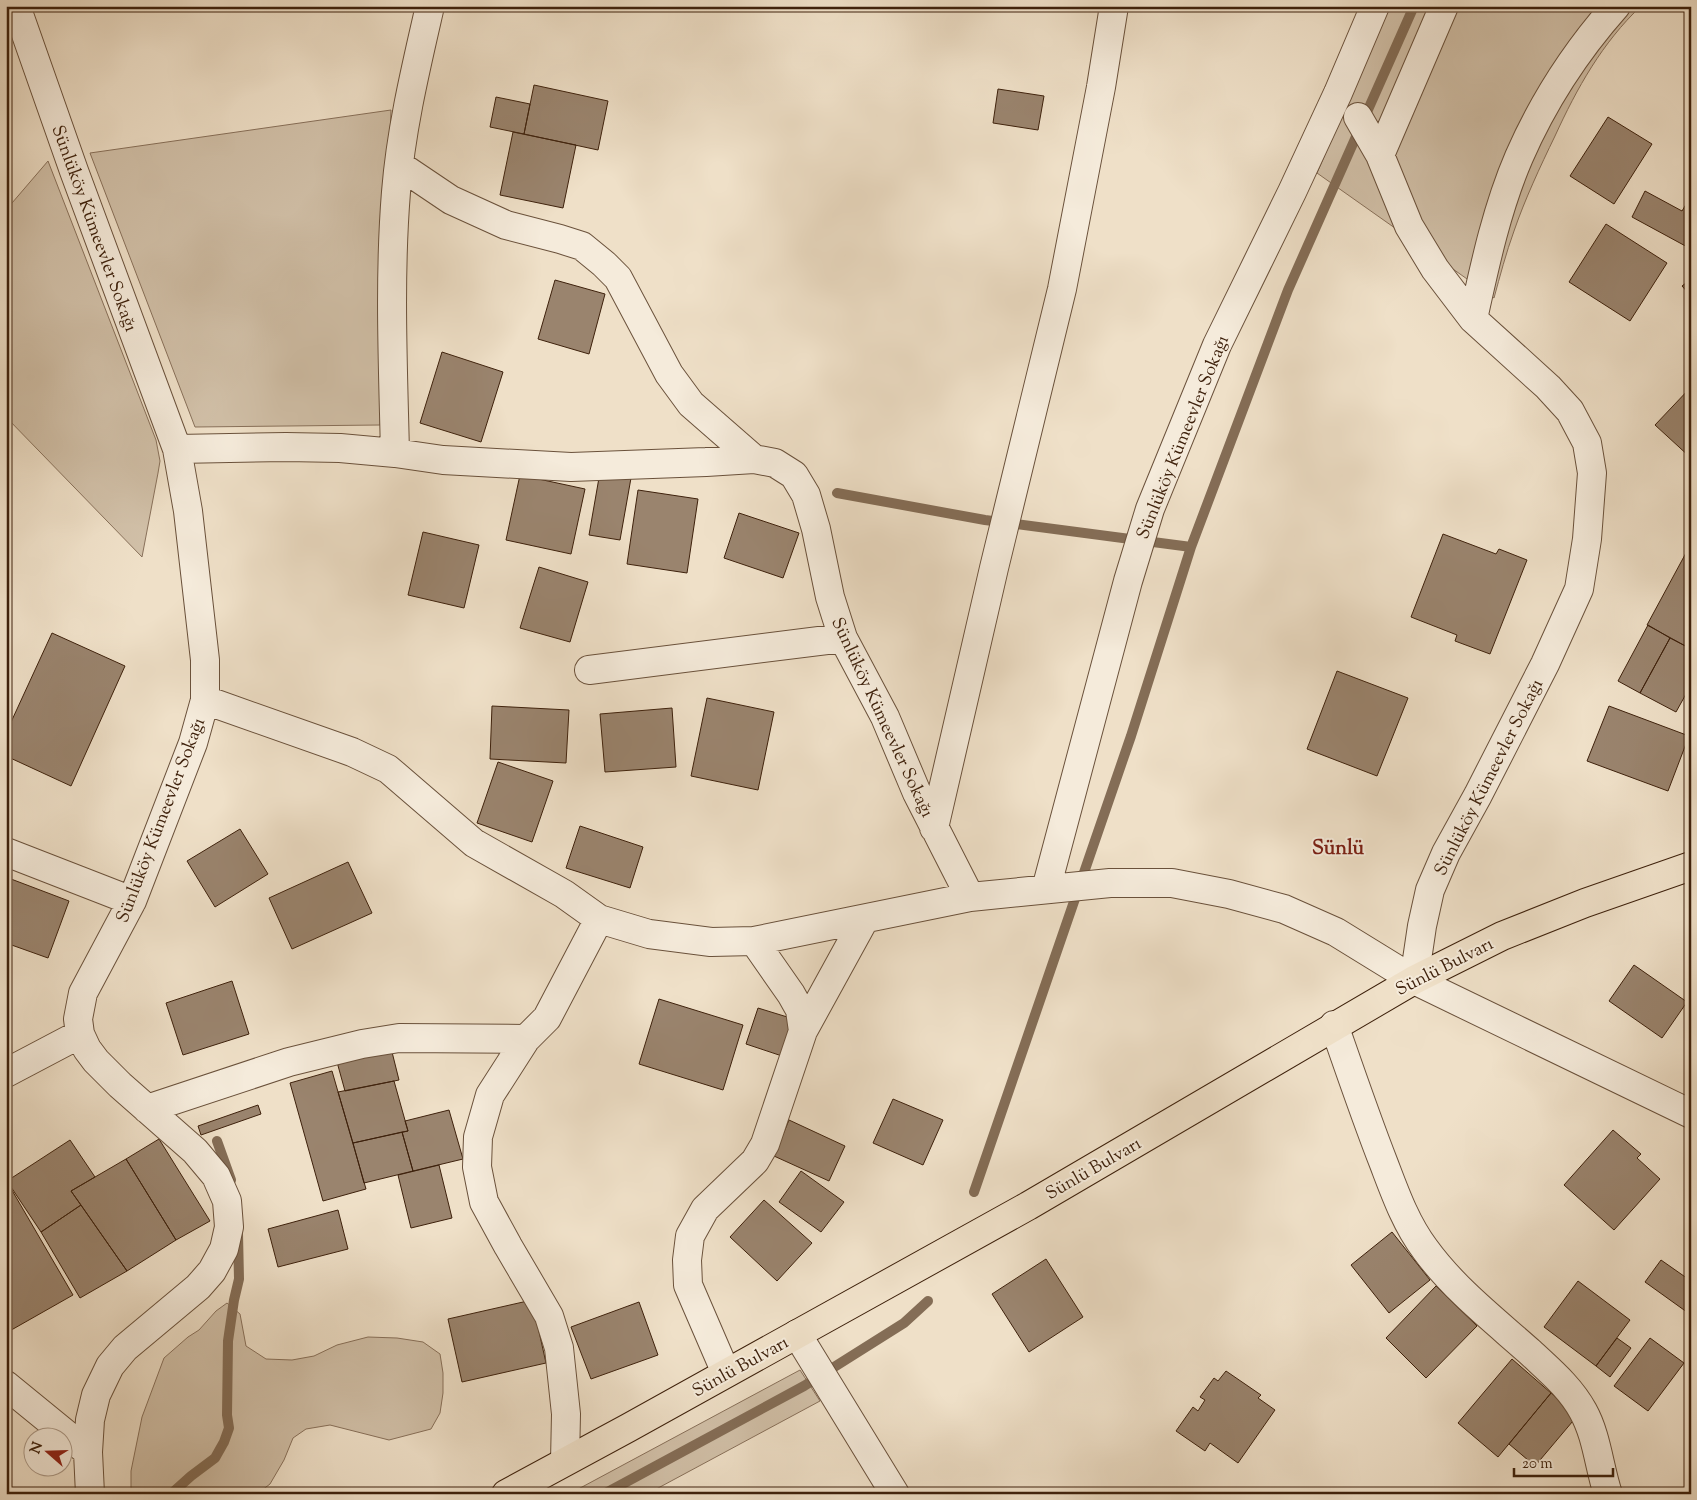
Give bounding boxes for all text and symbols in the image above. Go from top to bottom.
street label: Sünlüköy Kümeevler Sokağı [44,122,143,336]
street label: Sünlüköy Kümeevler Sokağı [1131,332,1237,544]
street label: Sünlüköy Kümeevler Sokağı [823,614,939,822]
street label: Sünlüköy Kümeevler Sokağı [1429,675,1551,881]
street label: Sünlüköy Kümeevler Sokağı [111,714,213,927]
district label: Sünlü [1312,835,1365,864]
street label: Sünlü Bulvarı [1391,932,1498,1004]
street label: Sünlü Bulvarı [1041,1132,1147,1208]
street label: Sünlü Bulvarı [688,1331,794,1405]
north arrow [22,1428,72,1478]
text: N [26,1440,49,1457]
scale bar [1514,1445,1613,1477]
text: 20 m [1522,1454,1553,1475]

